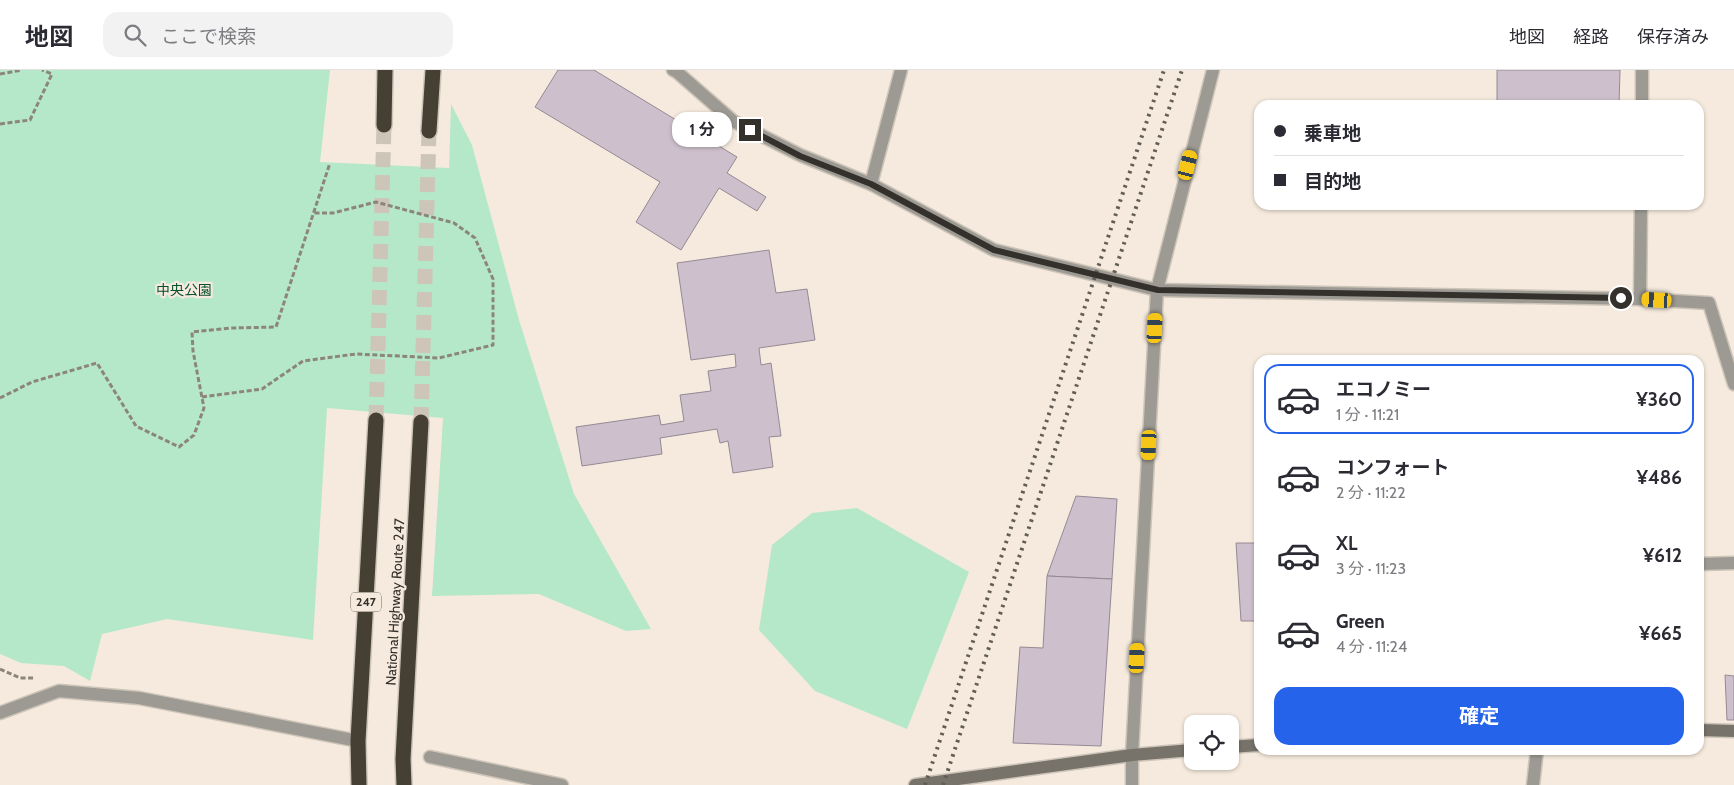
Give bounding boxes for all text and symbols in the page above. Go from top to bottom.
search box [103,12,453,57]
icon: search [121,21,149,49]
text: 地図 [25,22,73,51]
text: ここで検索 [161,25,256,48]
text: 地図 [1509,26,1545,48]
text: 経路 [1573,26,1609,48]
text: 保存済み [1637,26,1709,48]
callout: 1 分 [672,112,732,148]
route end [739,119,761,141]
text: 1 分 [689,120,715,139]
text: 乗車地 [1304,122,1361,145]
car [1177,149,1198,181]
text: 目的地 [1304,170,1361,193]
park label: 中央公園 [156,281,212,299]
route start [1610,287,1632,309]
car [1641,292,1672,308]
car [1146,313,1163,343]
icon: car [1276,377,1321,422]
text: エコノミー [1336,378,1431,401]
text: ¥360 [1636,388,1682,411]
text: 1 分 · 11:21 [1336,405,1399,424]
car [1140,430,1157,460]
icon: car [1276,455,1321,500]
text: コンフォート [1336,456,1449,479]
text: ¥486 [1637,466,1682,489]
text: 2 分 · 11:22 [1336,483,1406,502]
street label: National Highway Route 247 [382,518,408,686]
text: XL [1336,532,1357,555]
icon: car [1276,533,1321,578]
text: ¥612 [1643,544,1682,567]
text: 3 分 · 11:23 [1336,559,1406,578]
road number: 247 [351,592,381,612]
text: Green [1336,610,1385,633]
icon: car [1276,611,1321,656]
text: ¥665 [1639,622,1682,645]
text: 4 分 · 11:24 [1336,637,1407,656]
car [1128,643,1145,673]
button: 確定 [1274,687,1684,745]
map controls [1184,715,1239,770]
button: locate [1184,715,1239,770]

